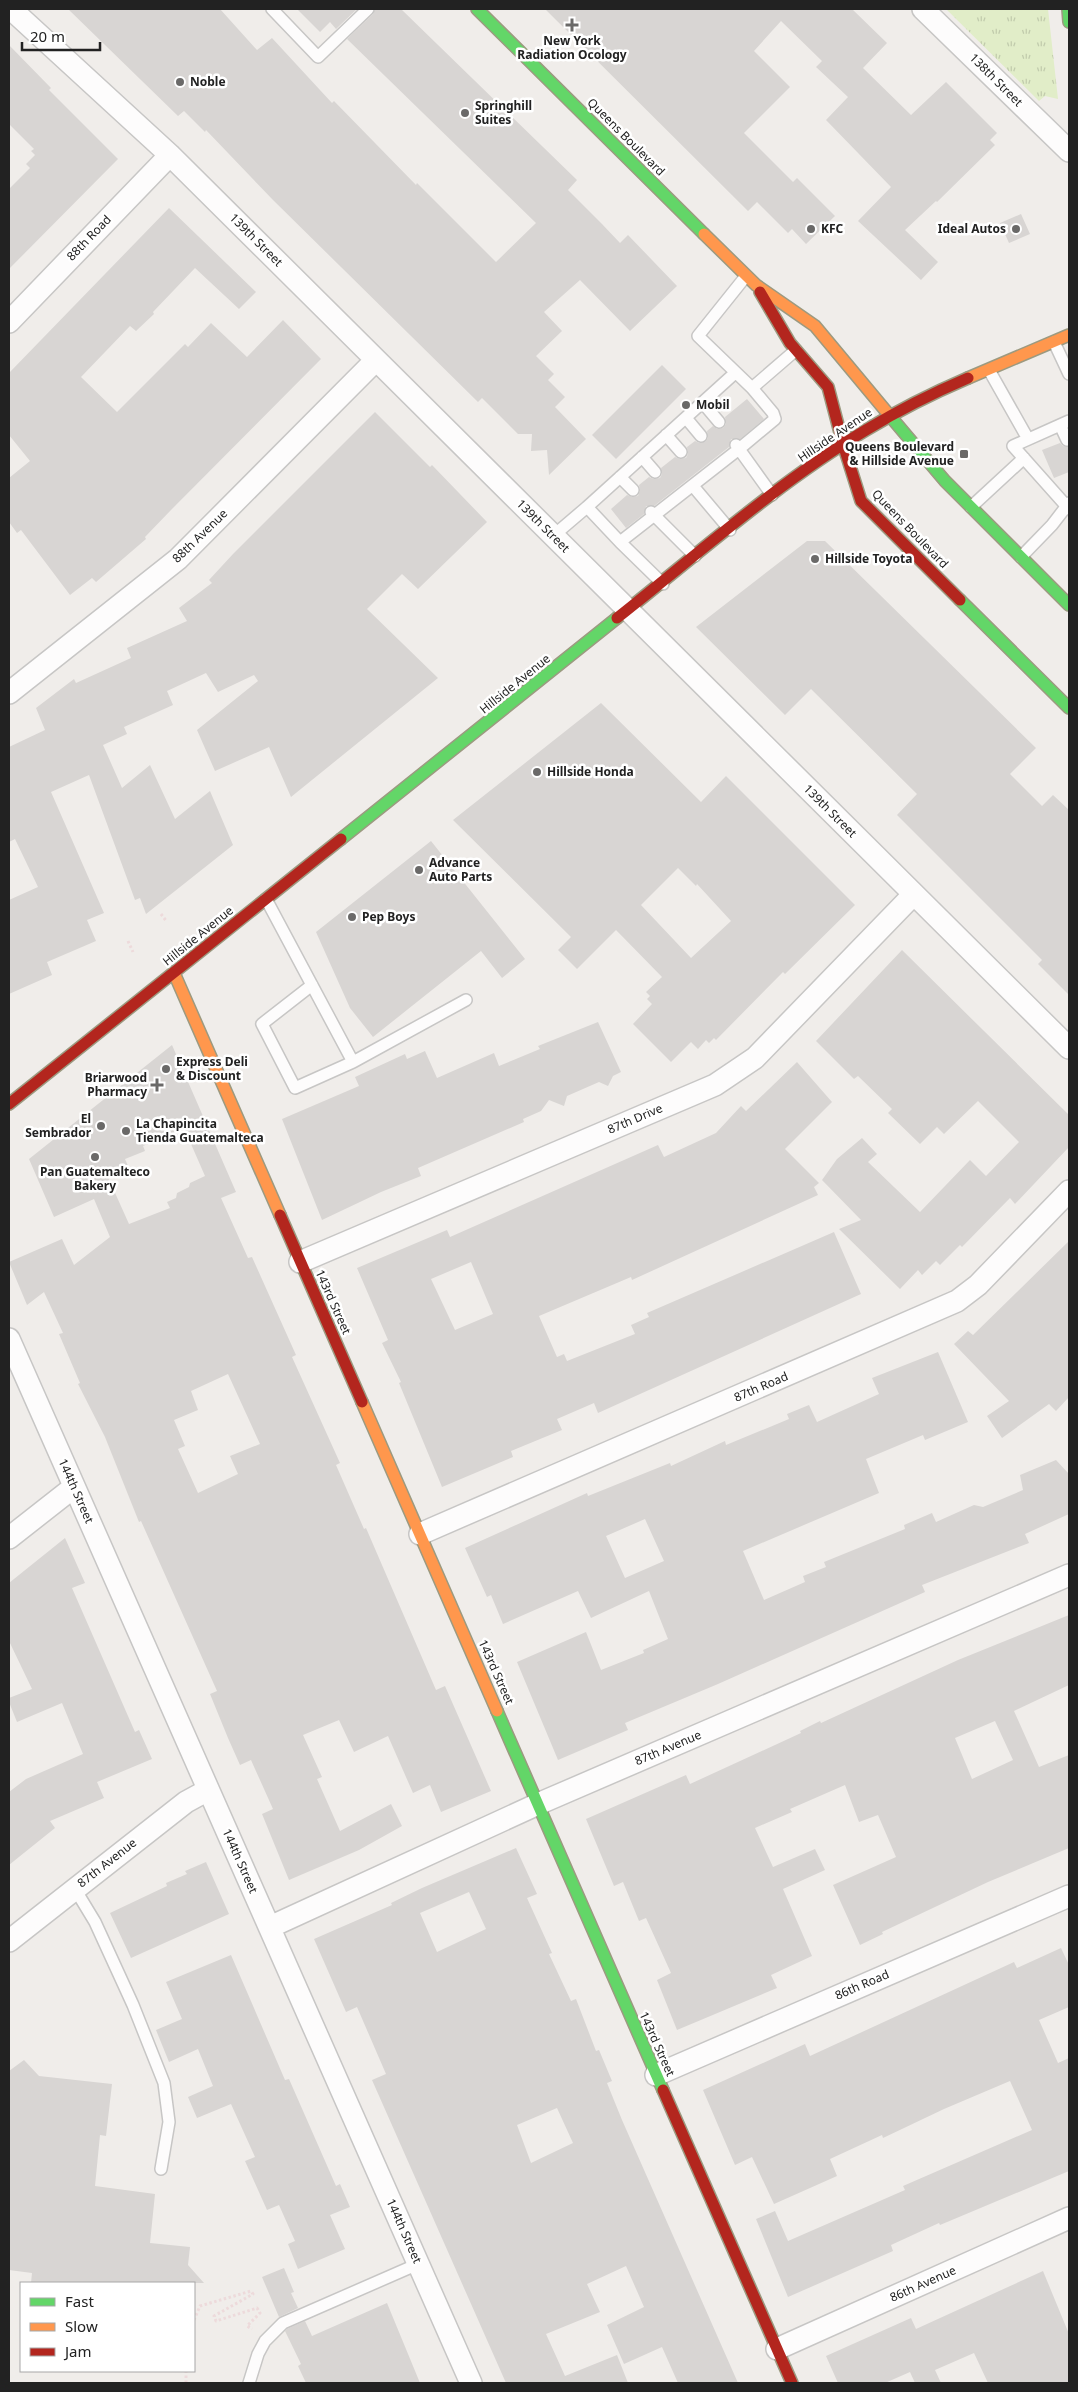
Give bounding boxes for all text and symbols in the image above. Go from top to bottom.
marker: New York Radiation Ocology [565,18,579,32]
scale bar [22,20,100,52]
text: 20 m [30,26,65,46]
place label: New York Radiation Ocology [517,32,627,63]
street label: 138th Street [966,49,1027,111]
place label: Noble [190,73,226,90]
marker: Noble [174,76,186,88]
street label: Queens Boulevard [584,94,669,179]
place label: Springhill Suites [475,97,532,128]
marker: Springhill Suites [459,107,471,119]
street label: 139th Street [226,209,287,271]
street label: 88th Road [63,211,115,264]
place label: KFC [821,220,844,237]
place label: Ideal Autos [938,220,1006,237]
marker: KFC [805,223,817,235]
marker: Ideal Autos [1010,223,1022,235]
place label: Mobil [696,396,730,413]
marker: Mobil [680,399,692,411]
street label: Hillside Avenue [794,403,875,466]
place label: Queens Boulevard & Hillside Avenue [845,438,954,469]
marker: Queens Boulevard & Hillside Avenue [958,448,970,460]
street label: Queens Boulevard [868,485,952,572]
street label: 139th Street [513,495,574,557]
street label: 88th Avenue [168,505,231,566]
place label: Hillside Toyota [825,550,913,567]
marker: Hillside Toyota [809,553,821,565]
street label: Hillside Avenue [476,650,554,717]
place label: Hillside Honda [547,763,634,780]
marker: Hillside Honda [531,766,543,778]
street label: 139th Street [800,780,861,842]
place label: Advance Auto Parts [429,854,492,885]
marker: Advance Auto Parts [413,864,425,876]
street label: Hillside Avenue [159,902,237,969]
place label: Pep Boys [362,908,415,925]
marker: Pep Boys [346,911,358,923]
place label: Express Deli & Discount [176,1053,248,1084]
marker: Express Deli & Discount [160,1063,172,1075]
place label: Briarwood Pharmacy [85,1069,147,1100]
marker: Briarwood Pharmacy [151,1079,163,1091]
street label: 87th Drive [605,1099,665,1138]
place label: El Sembrador [25,1110,92,1141]
place label: La Chapincita Tienda Guatemalteca [136,1115,264,1146]
marker: El Sembrador [95,1120,107,1132]
marker: La Chapincita Tienda Guatemalteca [120,1125,132,1137]
marker: Pan Guatemalteco Bakery [89,1151,101,1163]
place label: Pan Guatemalteco Bakery [40,1163,150,1194]
street label: 143rd Street [312,1267,356,1338]
street label: 87th Road [731,1367,791,1406]
street label: 144th Street [55,1456,99,1526]
street label: 143rd Street [475,1637,519,1708]
street label: 87th Avenue [632,1726,704,1769]
street label: 144th Street [219,1826,263,1896]
street label: 87th Avenue [74,1834,140,1891]
street label: 86th Road [832,1965,892,2004]
street label: 143rd Street [636,2009,680,2080]
street label: 144th Street [383,2196,427,2266]
street label: 86th Avenue [887,2261,959,2306]
legend [20,2282,195,2372]
text: Fast [65,2291,94,2311]
text: Slow [65,2316,98,2336]
text: Jam [63,2341,92,2361]

